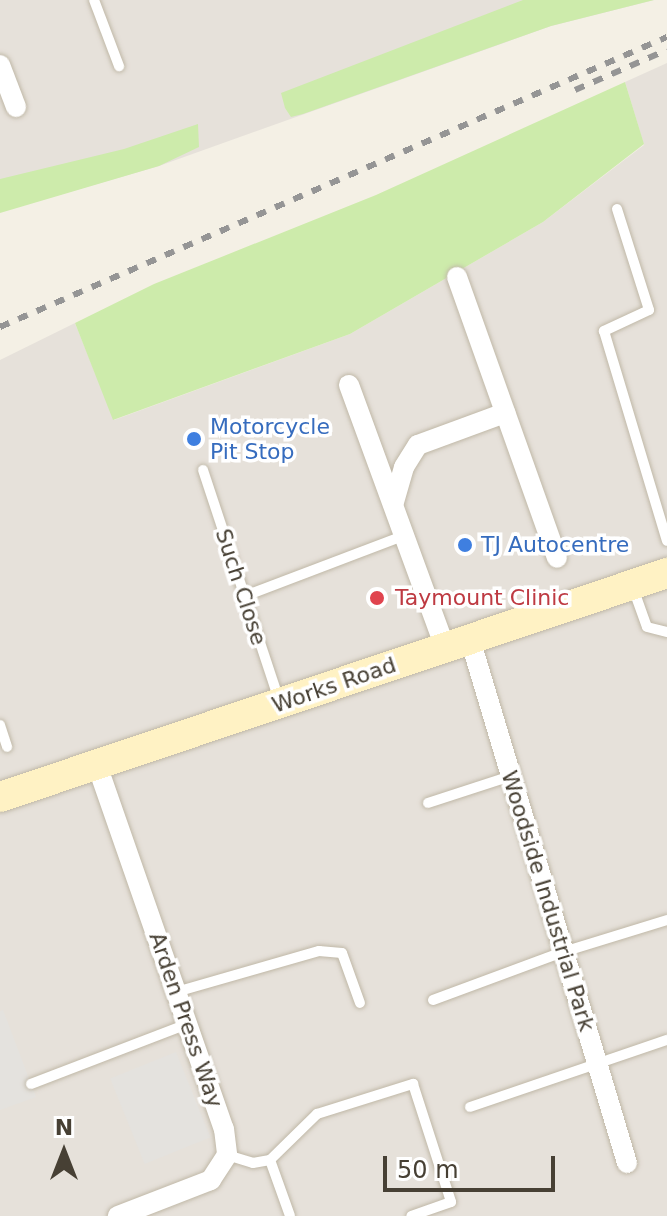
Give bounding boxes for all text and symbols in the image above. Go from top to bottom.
place label: Motorcycle Pit Stop [210,413,330,464]
marker: Motorcycle Pit Stop [185,430,203,448]
street label: Such Close [210,525,272,649]
place label: TJ Autocentre [481,532,629,558]
marker: TJ Autocentre [456,536,474,554]
place label: Taymount Clinic [395,585,569,611]
marker: Taymount Clinic [366,587,388,609]
street label: Works Road [269,651,399,719]
street label: Woodside Industrial Park [496,767,600,1035]
street label: Arden Press Way [144,929,228,1111]
north arrow [24,1112,104,1192]
text: N [55,1115,73,1140]
scale bar [387,1140,559,1190]
text: 50 m [397,1156,459,1184]

